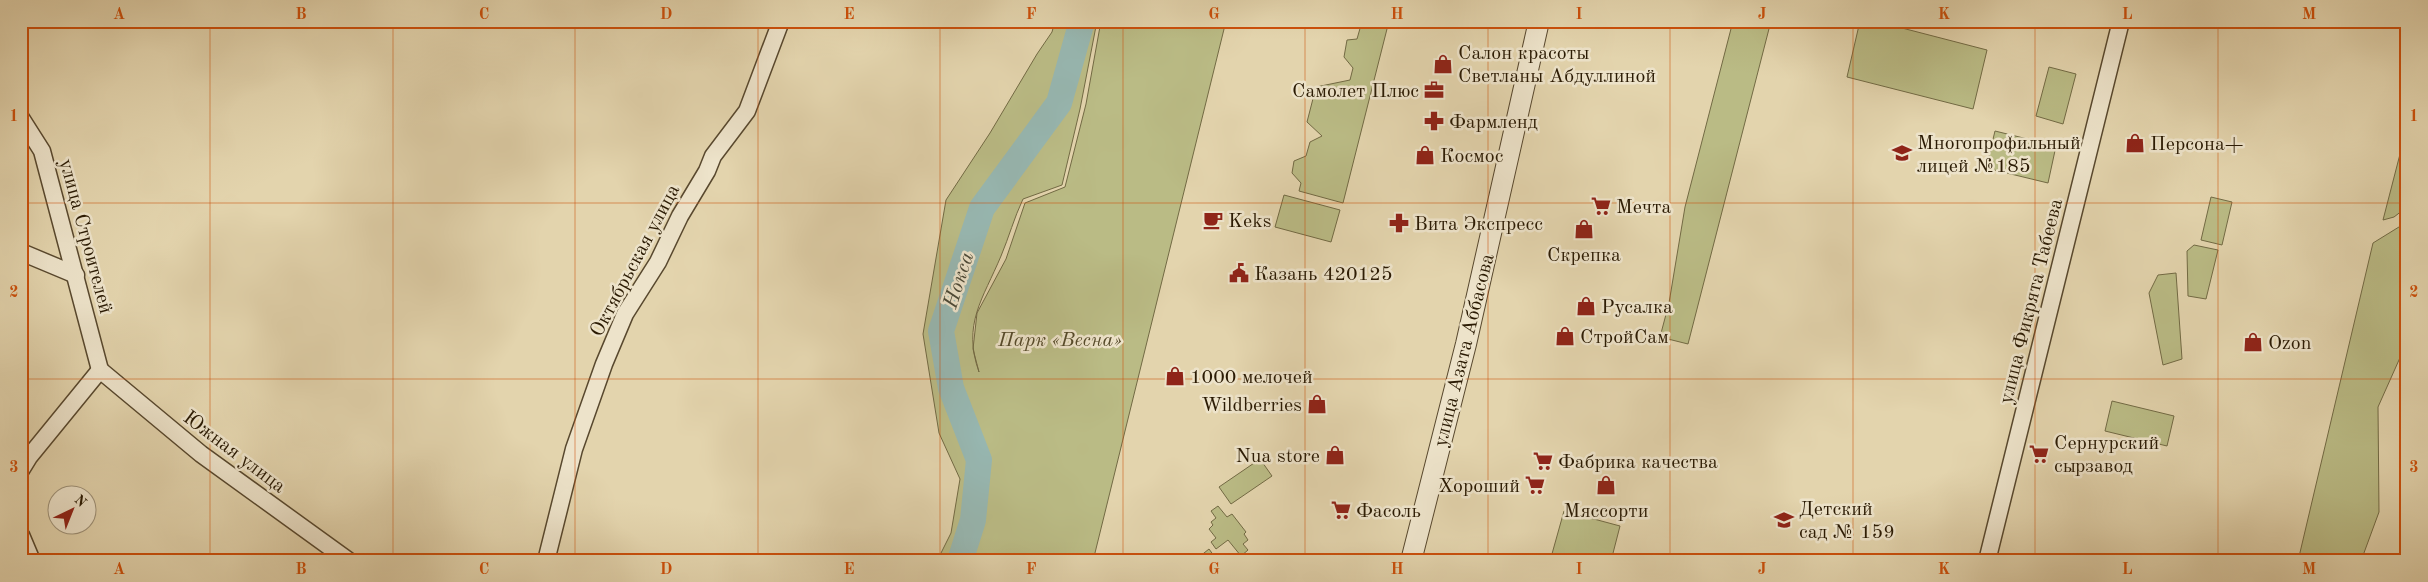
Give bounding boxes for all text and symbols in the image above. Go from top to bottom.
text: A [113,7,125,23]
text: B [295,7,307,23]
text: C [479,7,489,23]
text: D [660,7,672,23]
text: E [843,7,855,23]
text: F [1026,7,1037,23]
text: G [1208,7,1220,23]
text: H [1390,7,1404,23]
text: I [1575,7,1583,23]
text: J [1758,7,1767,23]
text: K [1938,7,1950,23]
text: L [2122,7,2133,23]
text: M [2302,7,2316,23]
place label: Салон красоты Светланы Абдуллиной [1458,44,1656,87]
shop icon: Салон красоты Светланы Абдуллиной [1432,53,1454,75]
office icon: Самолет Плюс [1423,79,1445,101]
place label: Самолет Плюс [1292,82,1419,102]
text: 1 [9,109,19,125]
text: 1 [2409,109,2419,125]
pharmacy icon: Фармленд [1423,110,1445,132]
place label: Фармленд [1449,113,1538,133]
shop icon: Персона+ [2124,132,2146,154]
place label: Многопрофильный лицей №185 [1917,134,2081,177]
place label: Персона+ [2150,135,2244,155]
school or university icon: Многопрофильный лицей №185 [1891,142,1913,164]
shop icon: Космос [1414,144,1436,166]
place label: Космос [1440,147,1504,167]
street label: улица Строителей [55,157,115,316]
street label: Октябрьская улица [587,181,684,340]
supermarket icon: Мечта [1590,195,1612,217]
street label: улица Фикрята Табеева [1997,197,2067,406]
place label: Мечта [1616,198,1671,218]
cafe icon: Keks [1202,209,1224,231]
place label: Keks [1228,212,1271,232]
pharmacy icon: Вита Экспресс [1388,212,1410,234]
place label: Вита Экспресс [1414,215,1543,235]
shop icon: Скрепка [1573,218,1595,240]
place label: Скрепка [1547,246,1621,266]
water label: Нокса [940,250,978,312]
street label: улица Азата Аббасова [1431,252,1499,449]
public building icon: Казань 420125 [1228,262,1250,284]
place label: Казань 420125 [1254,265,1392,285]
text: 2 [9,285,19,301]
text: 2 [2409,285,2419,301]
shop icon: Русалка [1575,295,1597,317]
place label: Русалка [1601,298,1673,318]
shop icon: СтройСам [1554,325,1576,347]
place label: СтройСам [1580,328,1669,348]
park label: Парк «Весна» [997,331,1122,351]
shop icon: Ozon [2242,331,2264,353]
place label: Ozon [2268,334,2312,354]
shop icon: 1000 мелочей [1164,365,1186,387]
place label: 1000 мелочей [1190,368,1313,388]
shop icon: Wildberries [1306,393,1328,415]
place label: Wildberries [1201,396,1302,416]
street label: Южная улица [179,408,289,497]
place label: Сернурский сырзавод [2054,434,2159,477]
supermarket icon: Сернурский сырзавод [2028,443,2050,465]
shop icon: Nua store [1324,444,1346,466]
place label: Nua store [1235,447,1320,467]
supermarket icon: Фабрика качества [1532,450,1554,472]
place label: Фабрика качества [1558,453,1718,473]
text: 3 [9,460,19,476]
text: 3 [2409,460,2419,476]
supermarket icon: Хороший [1524,474,1546,496]
shop icon: Мяссорти [1595,474,1617,496]
place label: Хороший [1439,477,1520,497]
north arrow [48,484,98,534]
text: N [71,492,89,510]
supermarket icon: Фасоль [1330,499,1352,521]
place label: Детский сад № 159 [1799,500,1895,543]
place label: Фасоль [1356,502,1421,522]
place label: Мяссорти [1563,502,1649,522]
school or university icon: Детский сад № 159 [1773,509,1795,531]
text: A [113,562,125,578]
text: B [295,562,307,578]
text: C [479,562,489,578]
text: D [660,562,672,578]
text: E [843,562,855,578]
text: F [1026,562,1037,578]
text: G [1208,562,1220,578]
text: H [1390,562,1404,578]
text: I [1575,562,1583,578]
text: J [1758,562,1767,578]
text: K [1938,562,1950,578]
text: L [2122,562,2133,578]
text: M [2302,562,2316,578]

